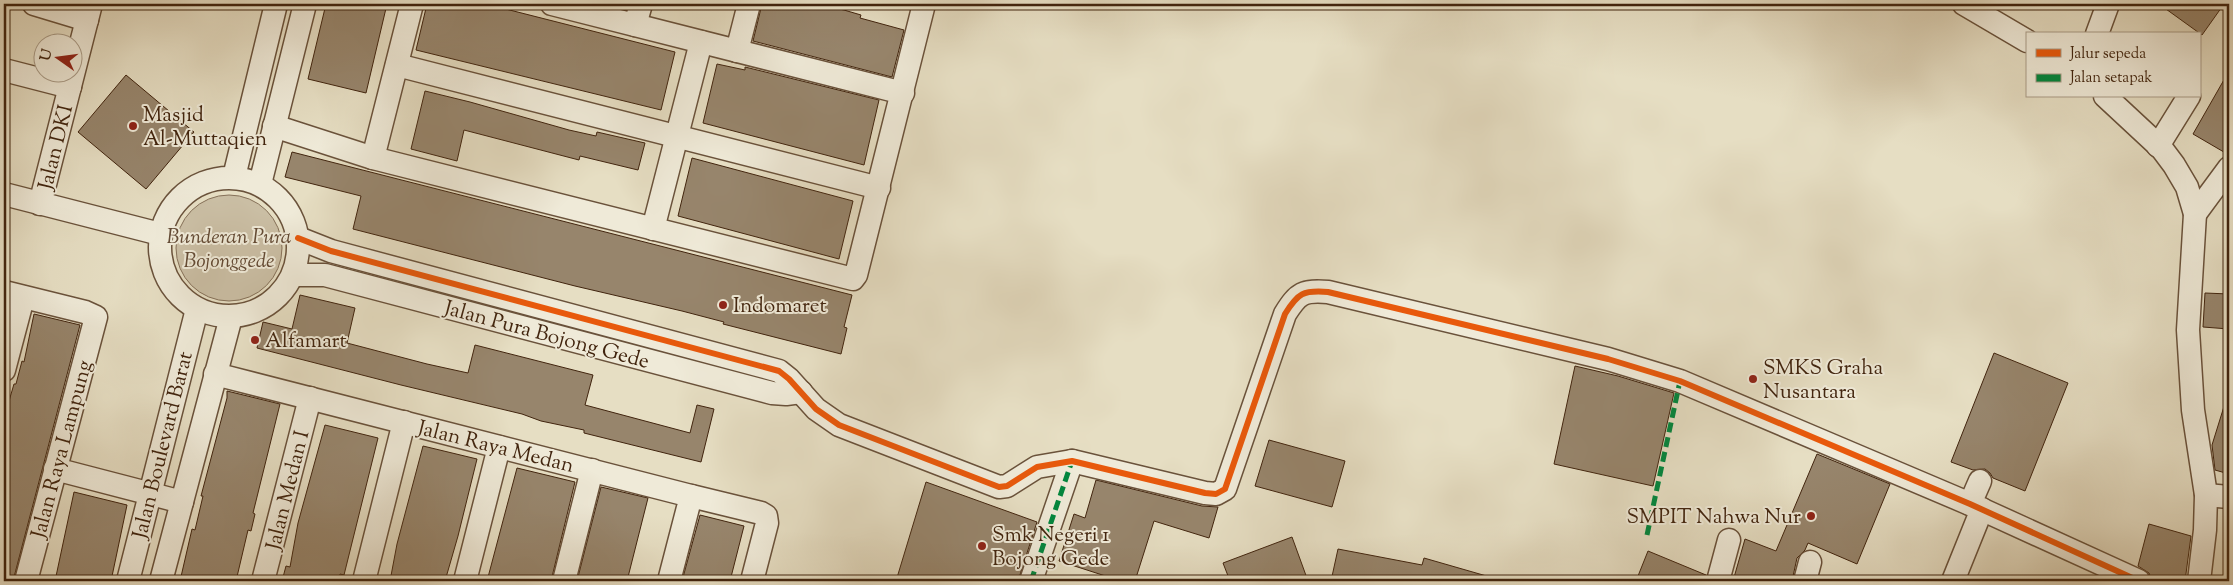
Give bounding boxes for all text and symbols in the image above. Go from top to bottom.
north arrow [32,32,82,82]
legend [2026,32,2200,98]
text: Jalur sepeda [2069,44,2146,65]
text: U [36,47,59,63]
text: Jalan setapak [2069,68,2153,89]
place label: Masjid Al-Muttaqien [143,101,267,155]
street label: Jalan DKI [32,102,82,194]
marker: Masjid Al-Muttaqien [127,120,139,132]
park label: Bunderan Pura Bojonggede [166,223,292,277]
place label: Indomaret [733,292,827,322]
street label: Jalan Pura Bojong Gede [440,294,652,378]
marker: Indomaret [717,299,729,311]
place label: Alfamart [265,327,347,357]
marker: Alfamart [249,334,261,346]
street label: Jalan Boulevard Barat [126,349,202,543]
place label: SMKS Graha Nusantara [1763,354,1883,408]
street label: Jalan Raya Lampung [25,357,101,543]
marker: SMKS Graha Nusantara [1747,373,1759,385]
street label: Jalan Raya Medan [413,414,577,482]
street label: Jalan Medan I [259,427,318,554]
place label: SMPIT Nahwa Nur [1627,503,1801,533]
marker: SMPIT Nahwa Nur [1805,510,1817,522]
place label: Smk Negeri 1 Bojong Gede [992,521,1109,575]
marker: Smk Negeri 1 Bojong Gede [976,540,988,552]

